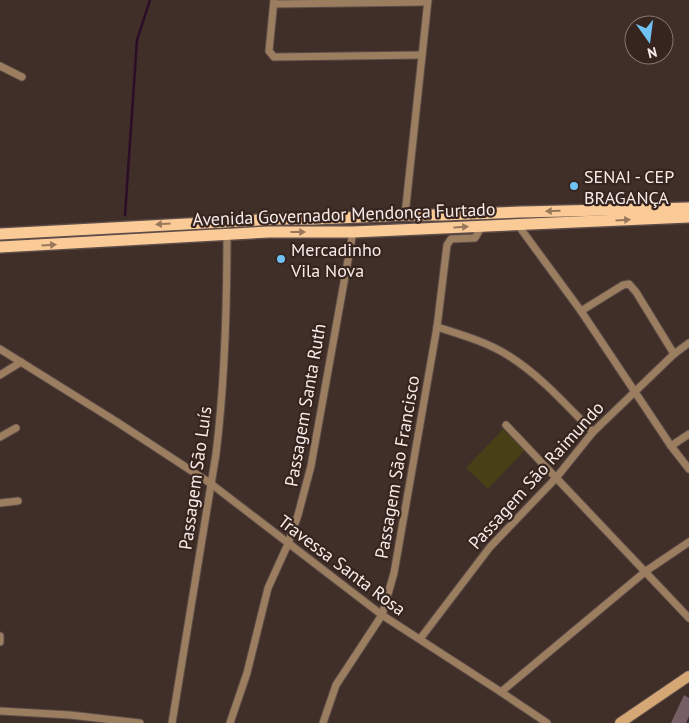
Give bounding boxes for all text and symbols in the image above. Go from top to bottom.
north arrow [624,15,674,65]
text: N [646,43,659,62]
place label: SENAI - CEP BRAGANÇA [584,165,674,209]
marker: SENAI - CEP BRAGANÇA [568,180,580,192]
street label: Avenida Governador Mendonça Furtado [192,197,496,231]
one-way arrow [545,208,561,216]
one-way arrow [615,216,631,224]
one-way arrow [155,220,171,228]
one-way arrow [453,223,469,231]
one-way arrow [291,228,307,236]
place label: Mercadinho Vila Nova [290,238,381,282]
one-way arrow [41,241,57,249]
marker: Mercadinho Vila Nova [275,253,287,265]
street label: Passagem Santa Ruth [279,322,331,488]
street label: Passagem São Francisco [370,374,424,560]
street label: Passagem São Raimundo [463,396,609,554]
street label: Passagem São Luís [174,405,216,551]
street label: Travessa Santa Rosa [274,510,410,620]

